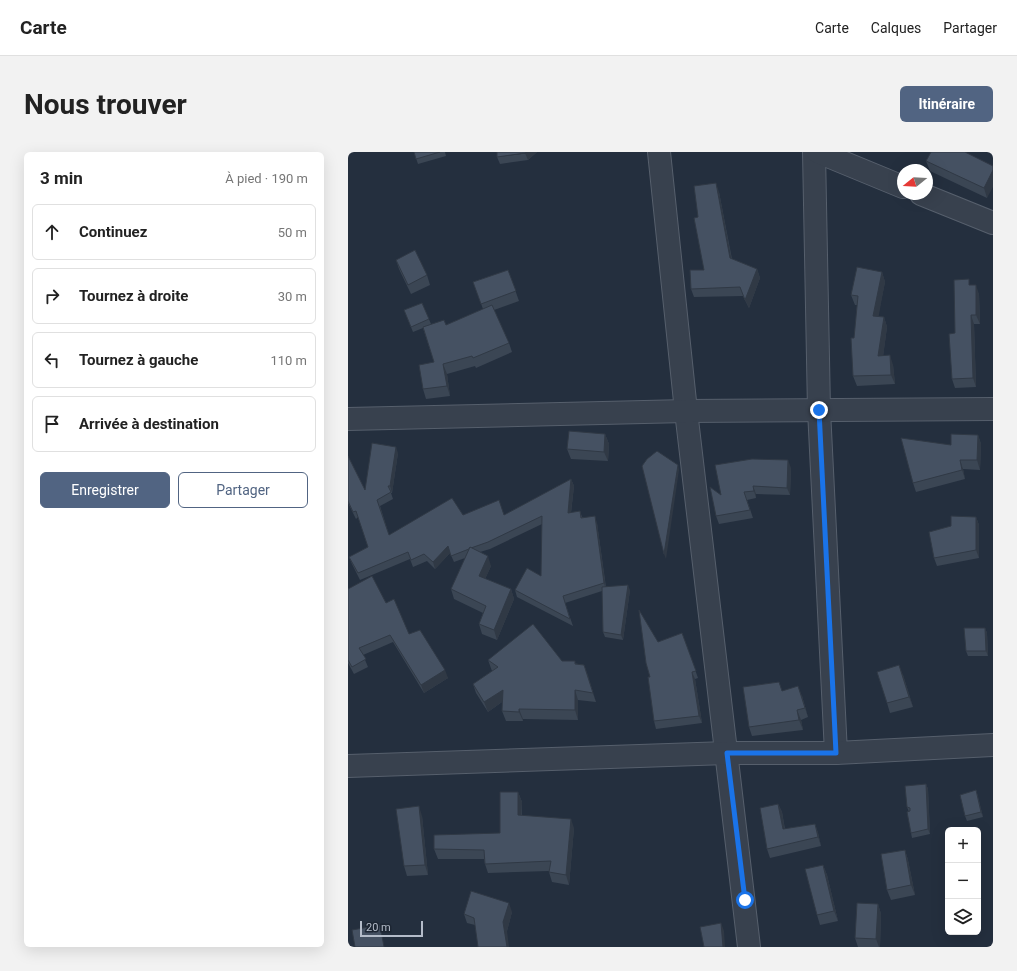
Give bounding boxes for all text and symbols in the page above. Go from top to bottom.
text: Carte [20,16,67,39]
text: Carte [815,20,849,36]
text: Calques [871,20,921,36]
text: Partager [943,20,997,36]
button: Itinéraire [900,86,993,122]
text: Nous trouver [24,88,187,121]
north arrow [897,164,933,200]
text: 3 min [40,168,83,188]
text: À pied · 190 m [225,171,308,186]
icon: ahead [41,221,63,243]
text: Continuez [79,223,147,241]
text: 50 m [278,225,307,240]
icon: right [41,285,63,307]
text: Tournez à droite [79,287,188,305]
text: 30 m [278,289,307,304]
icon: left [41,349,63,371]
text: Tournez à gauche [79,351,198,369]
text: 110 m [270,353,307,368]
route end [810,401,828,419]
icon: arrive [41,413,63,435]
text: Arrivée à destination [79,415,219,433]
button: Enregistrer [40,472,170,508]
button: Partager [178,472,308,508]
map controls [945,827,981,935]
button: + [945,827,981,863]
button: − [945,863,981,899]
route start [736,891,754,909]
button: layers [945,899,981,935]
scale bar [360,919,423,938]
text: 20 m [366,921,391,934]

